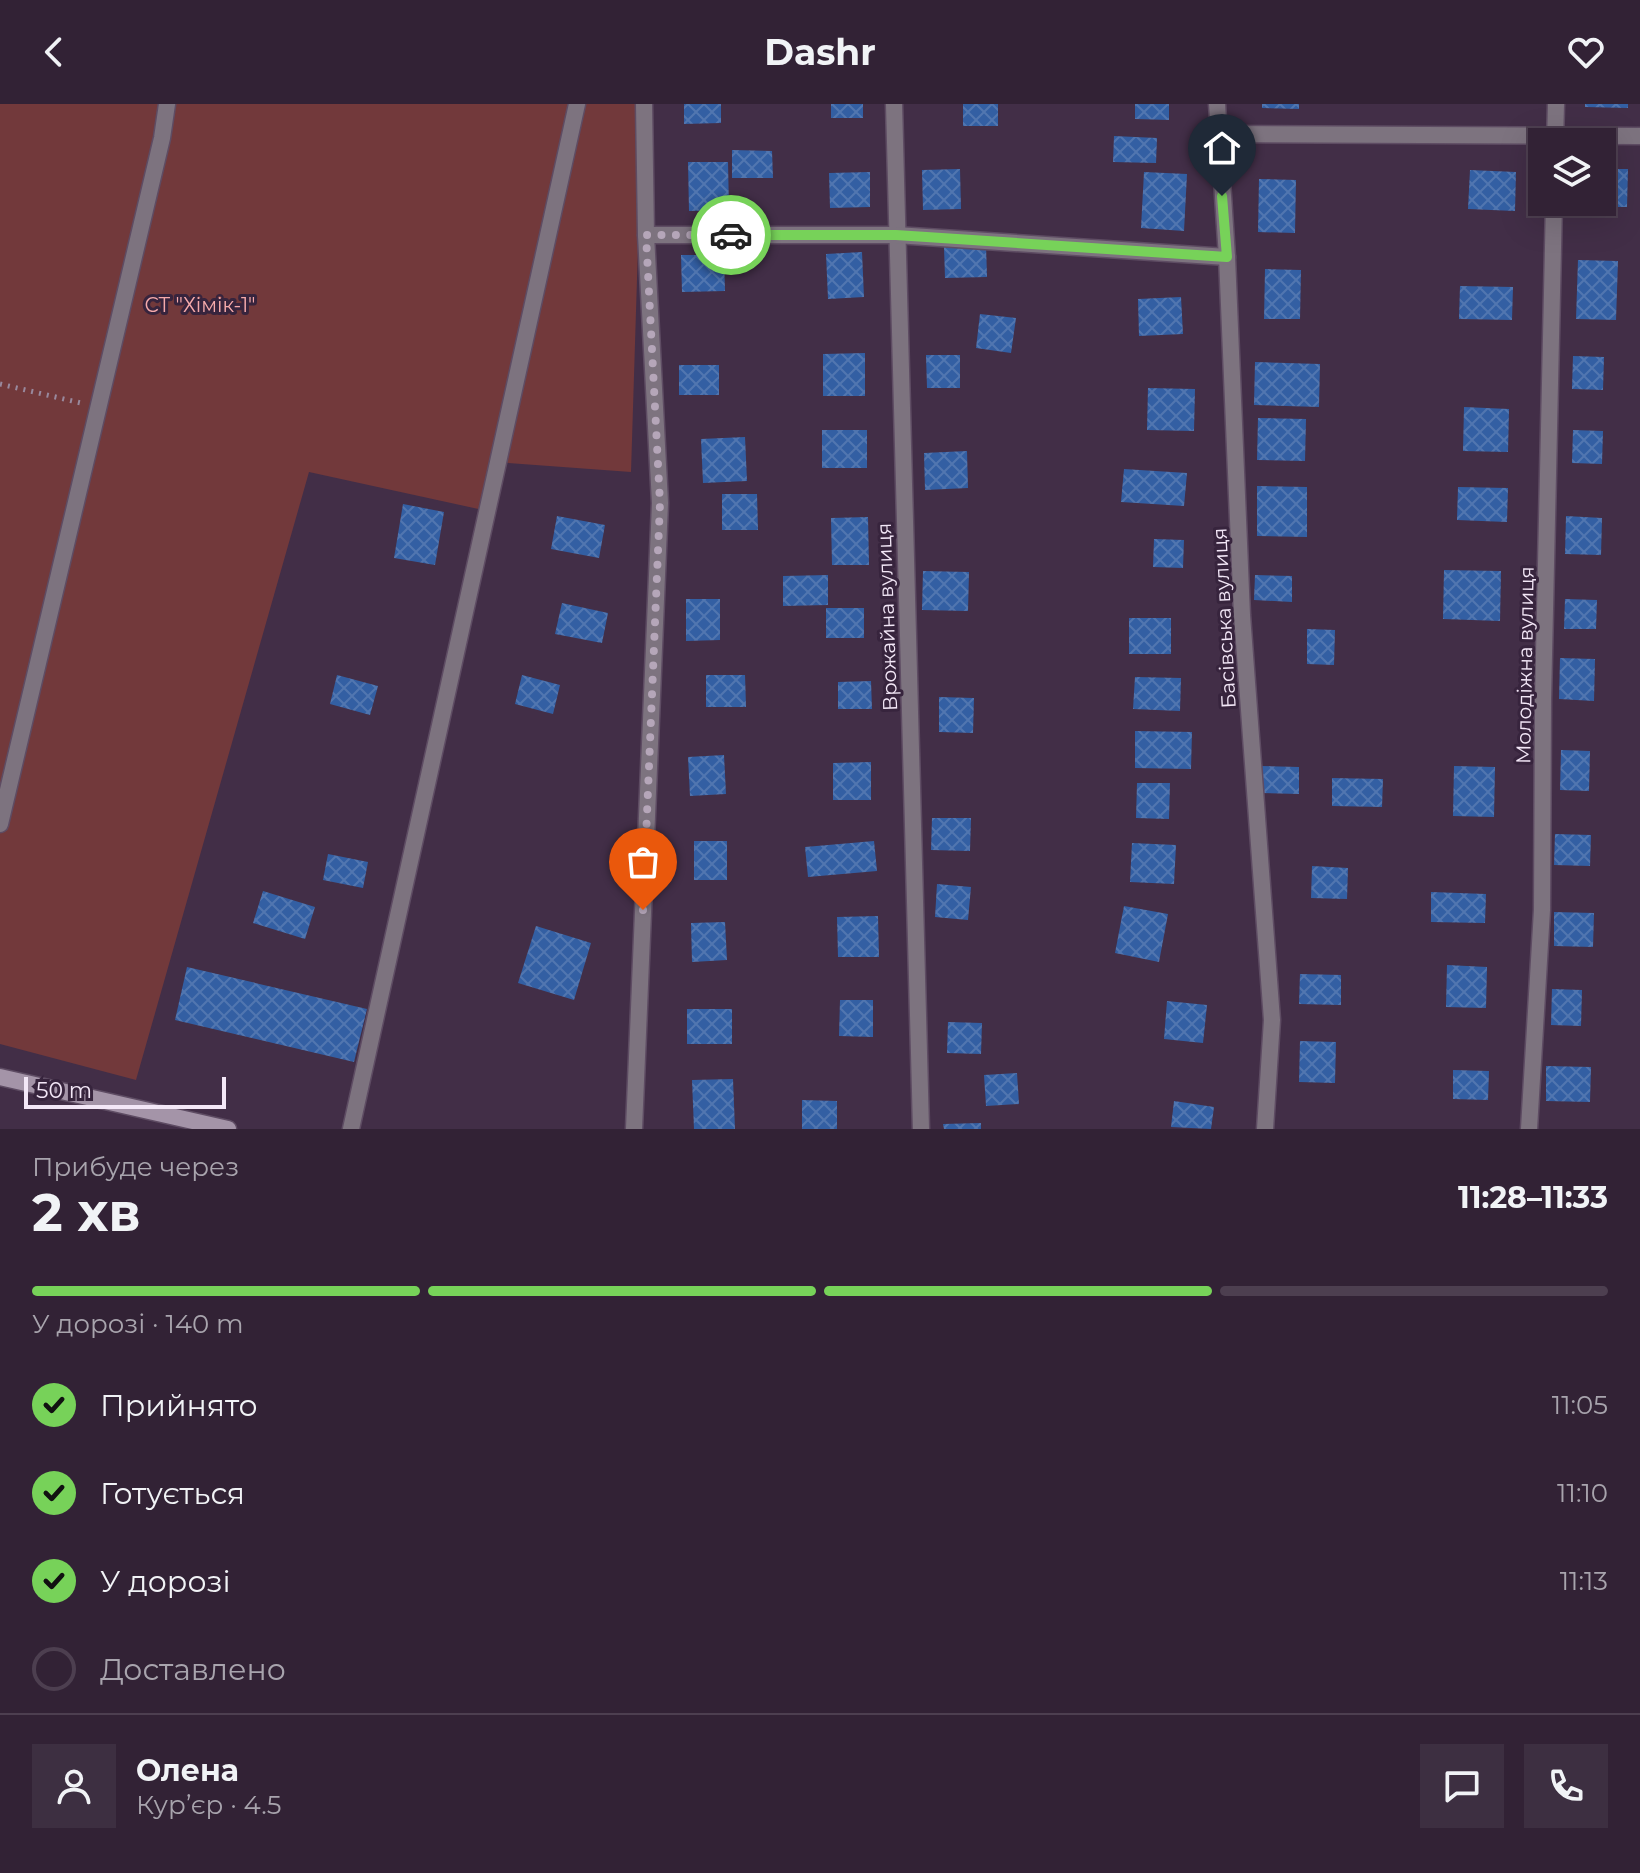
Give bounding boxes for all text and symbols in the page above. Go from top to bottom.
icon: back [32,30,76,74]
text: Dashr [764,30,876,74]
icon: heart [1564,30,1608,74]
pin [1188,114,1256,196]
icon: home [1200,126,1244,170]
map controls [1528,128,1616,216]
button: layers [1528,128,1616,216]
courier [691,195,771,275]
icon: car [709,213,753,257]
park label: СТ "Хімік-1" [144,293,256,317]
street label: Врожайна вулиця [872,522,902,712]
street label: Басівська вулиця [1207,527,1241,709]
street label: Молодіжна вулиця [1511,566,1539,764]
pin [609,828,677,910]
icon: bag [621,840,665,884]
scale bar [24,1073,226,1109]
text: 50 m [36,1077,92,1104]
text: Прибуде через [32,1151,239,1183]
text: 11:28–11:33 [1458,1179,1608,1216]
text: 2 хв [32,1181,141,1244]
text: У дорозі · 140 m [32,1308,244,1340]
icon: check [32,1383,76,1427]
text: Прийнято [100,1387,258,1424]
text: 11:05 [1552,1389,1608,1421]
icon: check [32,1471,76,1515]
text: Готується [100,1475,245,1512]
text: 11:10 [1557,1477,1608,1509]
icon: check [32,1559,76,1603]
text: У дорозі [100,1563,231,1600]
text: 11:13 [1560,1565,1608,1597]
text: Доставлено [100,1651,286,1688]
button: person [32,1744,116,1828]
button: chat [1420,1744,1504,1828]
button: phone [1524,1744,1608,1828]
text: Олена [136,1752,239,1789]
text: Кур’єр · 4.5 [136,1789,282,1821]

